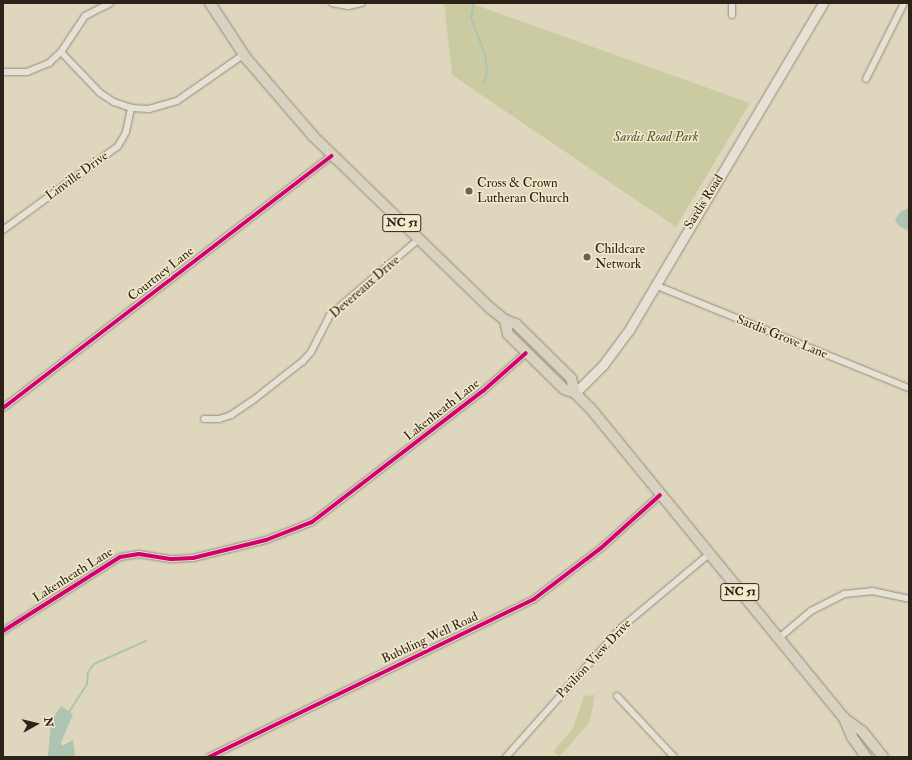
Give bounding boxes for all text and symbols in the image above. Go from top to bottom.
park label: Sardis Road Park [614,129,698,145]
street label: Linville Drive [43,148,111,204]
street label: Sardis Road [681,172,727,232]
place label: Cross & Crown Lutheran Church [477,176,569,207]
marker: Cross & Crown Lutheran Church [464,186,474,196]
road number: NC 51 [382,213,422,233]
place label: Childcare Network [595,242,645,273]
street label: Courtney Lane [125,244,197,304]
street label: Devereaux Drive [327,252,403,322]
marker: Childcare Network [582,252,592,262]
street label: Sardis Grove Lane [734,312,830,362]
street label: Lakenheath Lane [401,376,483,444]
street label: Lakenheath Lane [30,544,116,606]
road number: NC 51 [720,582,760,602]
street label: Bubbling Well Road [379,609,481,667]
street label: Pavilion View Drive [553,616,635,702]
north arrow [16,704,56,744]
text: N [41,716,56,728]

